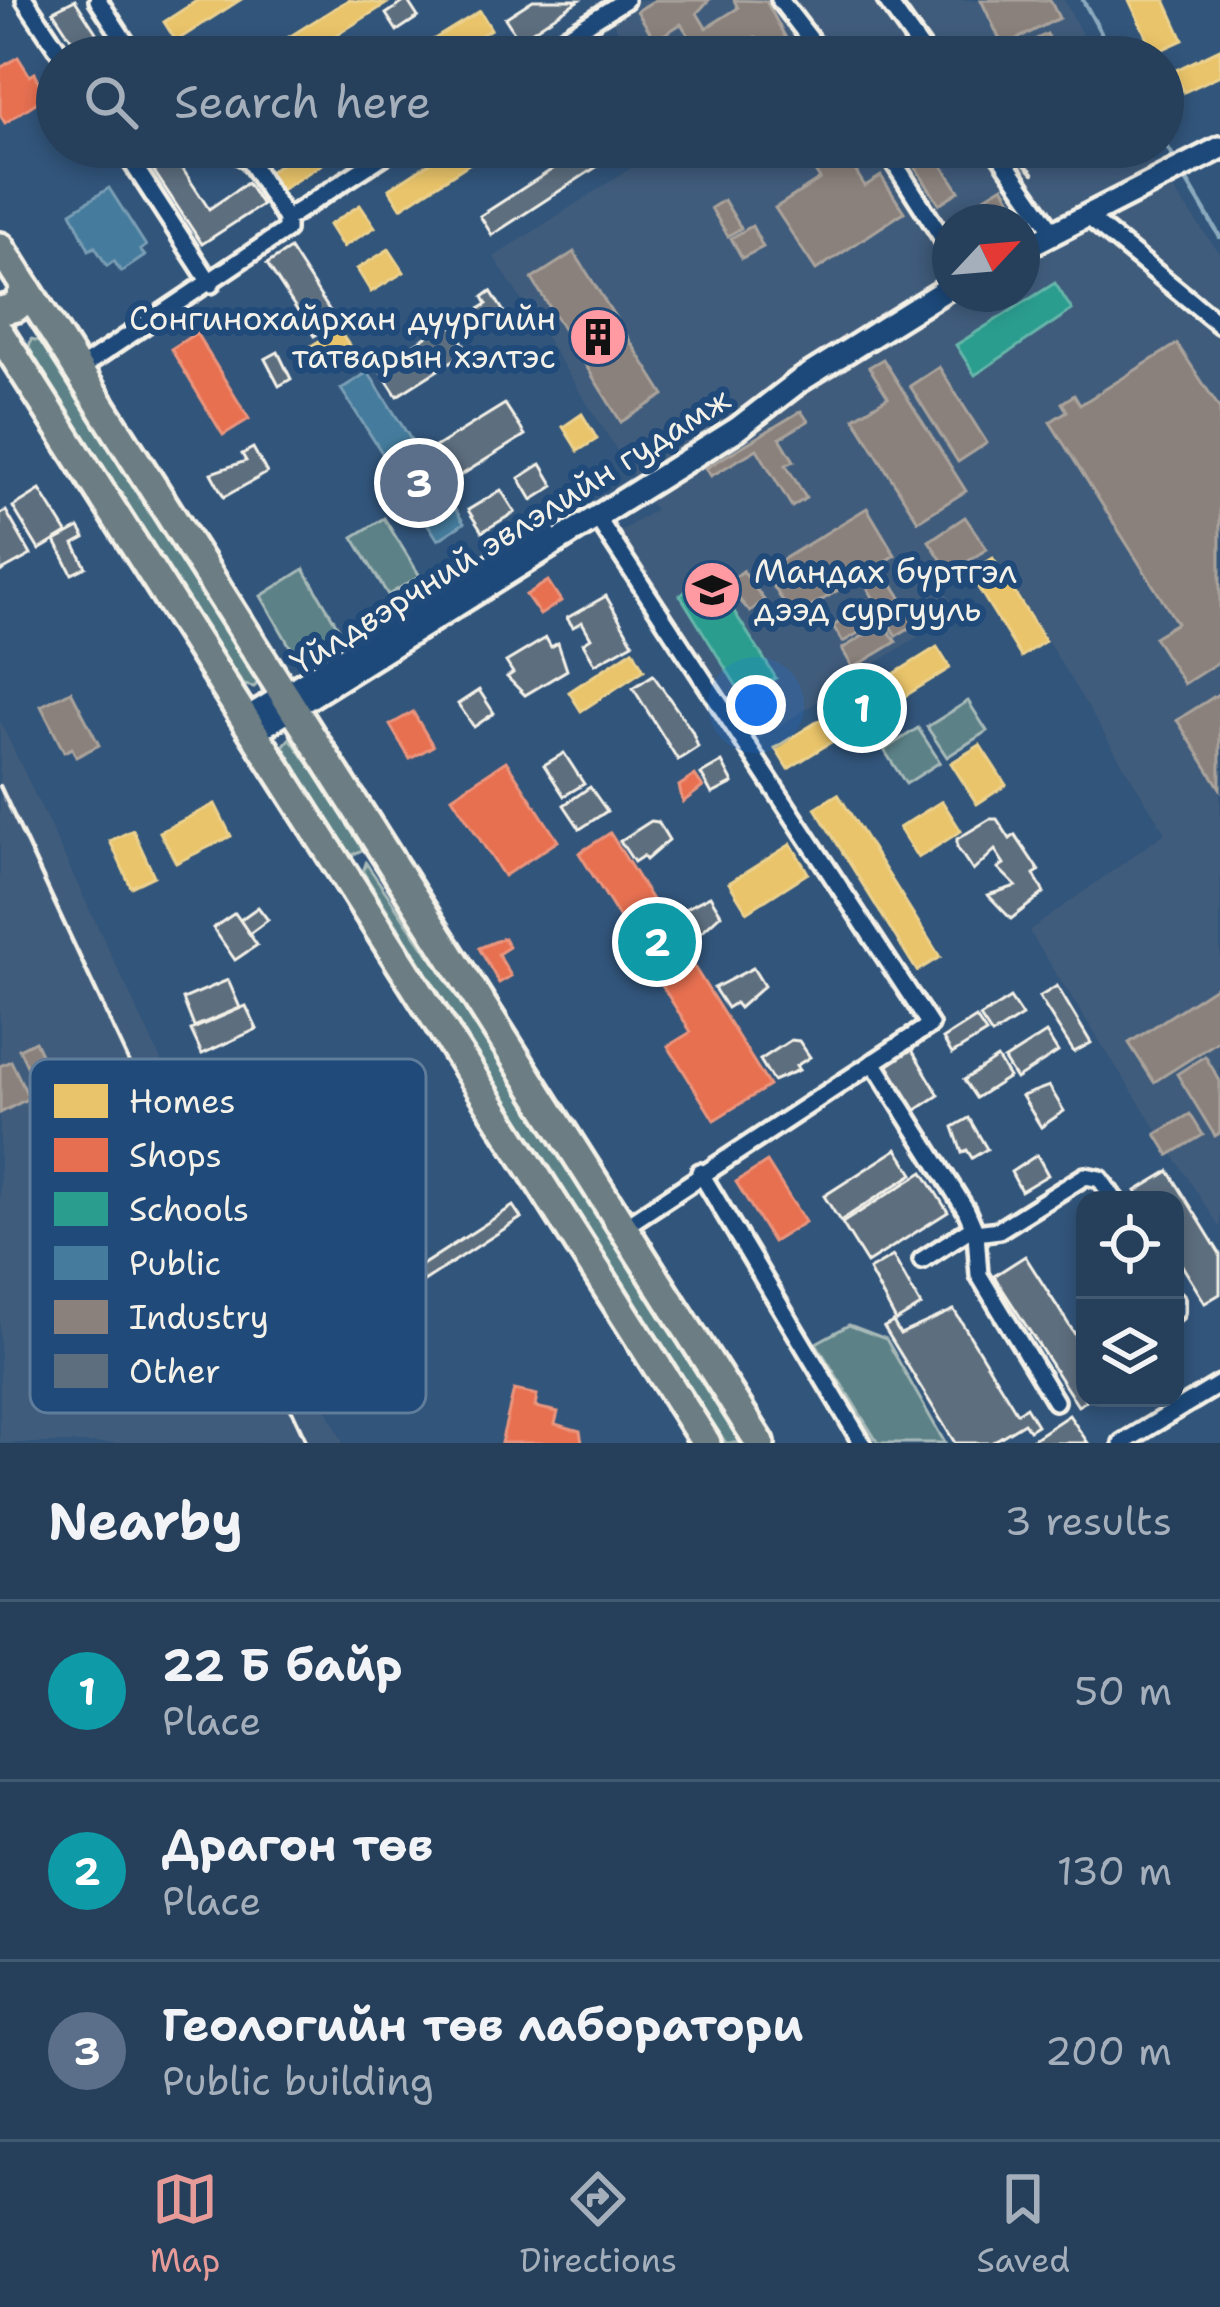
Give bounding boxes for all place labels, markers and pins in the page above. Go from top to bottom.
place label: Сонгинохайрхан дүүргийн татварын хэлтэс [129,296,556,379]
building icon: Сонгинохайрхан дүүргийн татварын хэлтэс [567,306,629,368]
pin: 3 [380,438,458,528]
place label: Мандах бүртгэл дээд сургууль [754,549,1017,632]
school or university icon: Мандах бүртгэл дээд сургууль [681,559,743,621]
pin: 1 [823,663,901,753]
pin: 2 [618,897,696,987]

